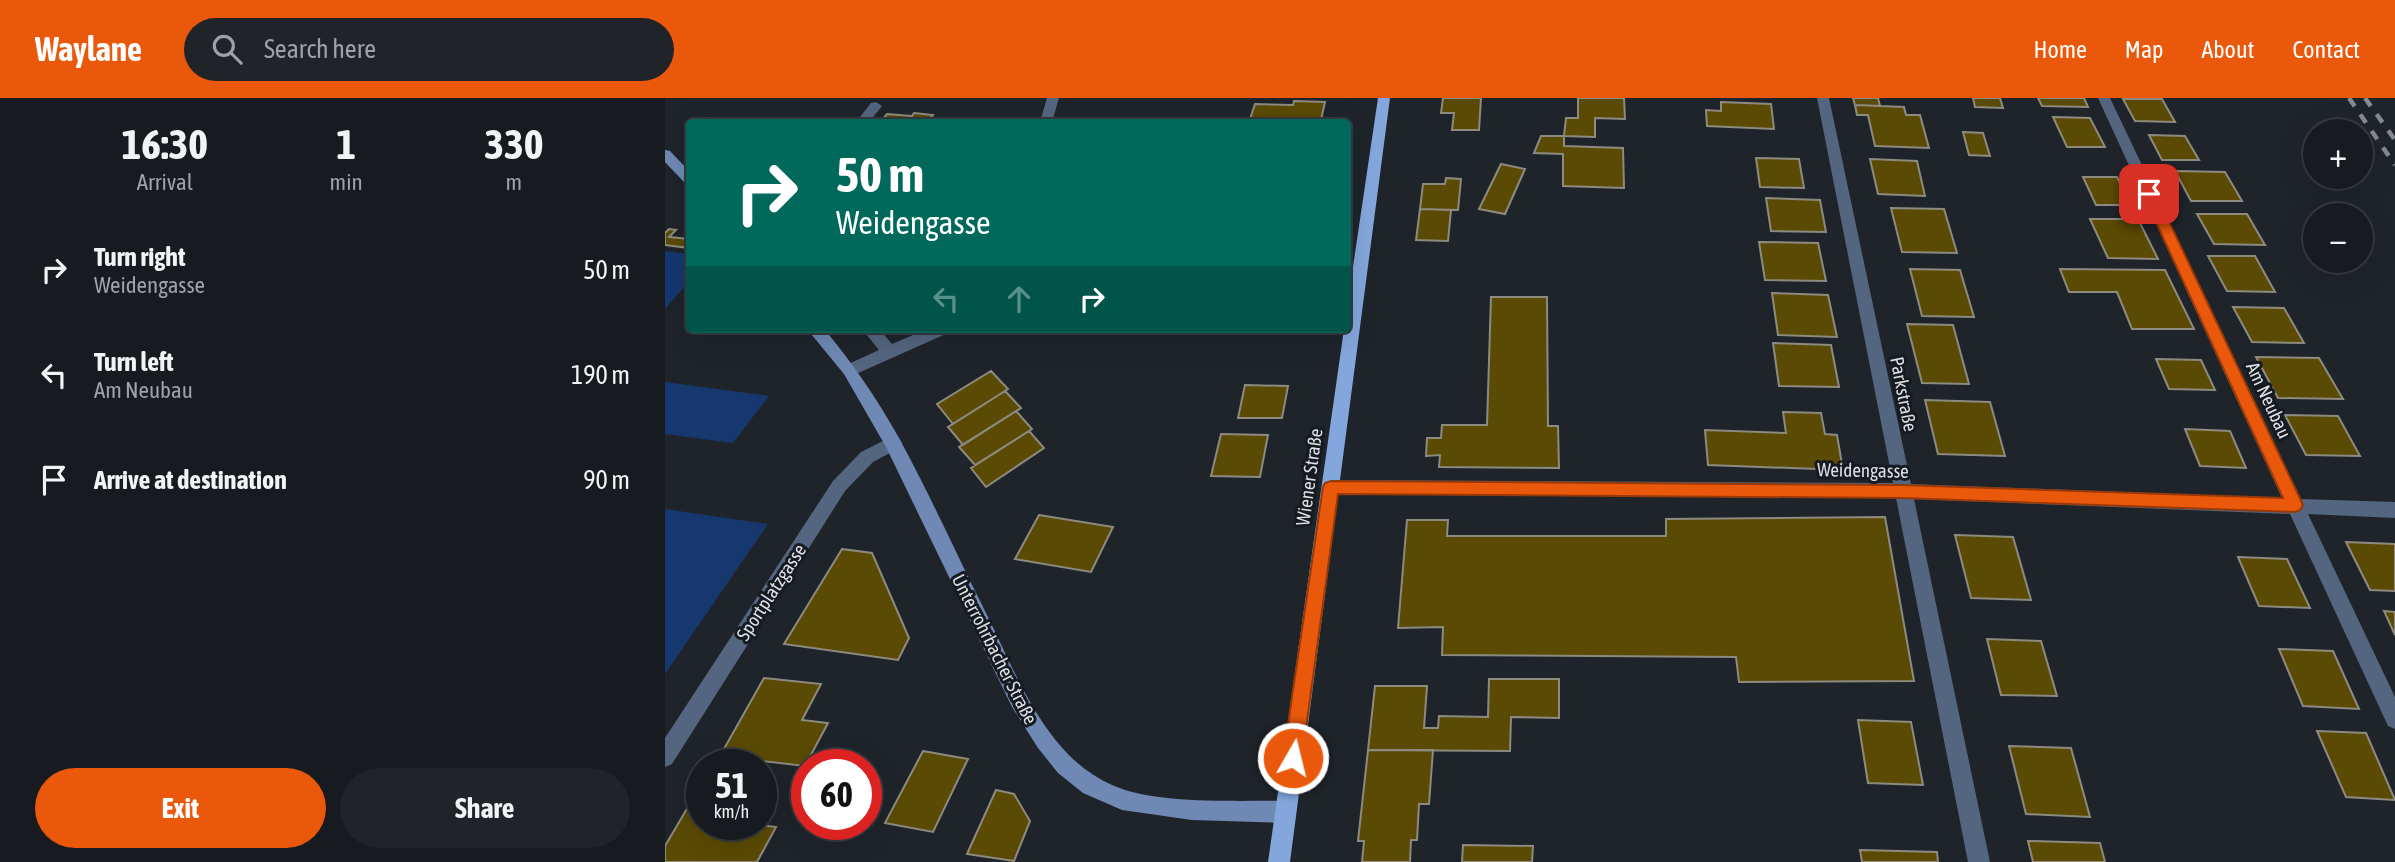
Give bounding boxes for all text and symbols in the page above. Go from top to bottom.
search box [184,18,674,81]
text: Waylane [35,30,142,68]
icon: search [208,30,246,68]
text: Search here [264,34,376,64]
text: Home [2033,36,2087,63]
text: Map [2125,36,2163,63]
text: About [2201,36,2254,63]
text: Contact [2292,36,2360,63]
map controls [2303,119,2373,273]
button: + [2303,119,2373,189]
text: 16:30 [122,120,208,168]
text: 1 [336,120,356,168]
text: 330 [484,120,543,168]
text: 50 m [836,146,924,202]
icon: right [721,147,812,238]
pin [2119,164,2179,224]
text: Arrival [137,169,193,195]
text: min [330,169,363,195]
text: m [506,169,522,195]
icon: arrive [2130,175,2168,213]
button: − [2303,203,2373,273]
text: Weidengasse [836,204,990,241]
text: Turn right [94,242,185,272]
icon: right [35,251,73,289]
text: 50 m [583,255,630,285]
text: Weidengasse [94,272,205,298]
icon: left [927,280,965,318]
icon: ahead [1000,280,1038,318]
icon: right [1073,280,1111,318]
text: Turn left [94,347,174,377]
street label: Parkstraße [1886,355,1922,433]
icon: left [35,356,73,394]
street label: Am Neubau [2242,358,2296,442]
text: 190 m [571,360,630,390]
text: Am Neubau [94,377,193,403]
street label: Wiener Straße [1291,427,1327,527]
street label: Weidengasse [1817,458,1909,482]
icon: arrive [35,461,73,499]
text: Arrive at destination [94,465,287,495]
text: 90 m [583,465,630,495]
street label: Sportplatzgasse [732,540,810,644]
street label: Unterrohrbacher Straße [948,570,1042,728]
position arrow [1256,721,1330,795]
speed limit sign: 60 [791,749,882,840]
text: 51 [715,765,748,805]
button: Exit [35,768,326,848]
button: Share [340,768,630,848]
text: km/h [714,801,749,822]

